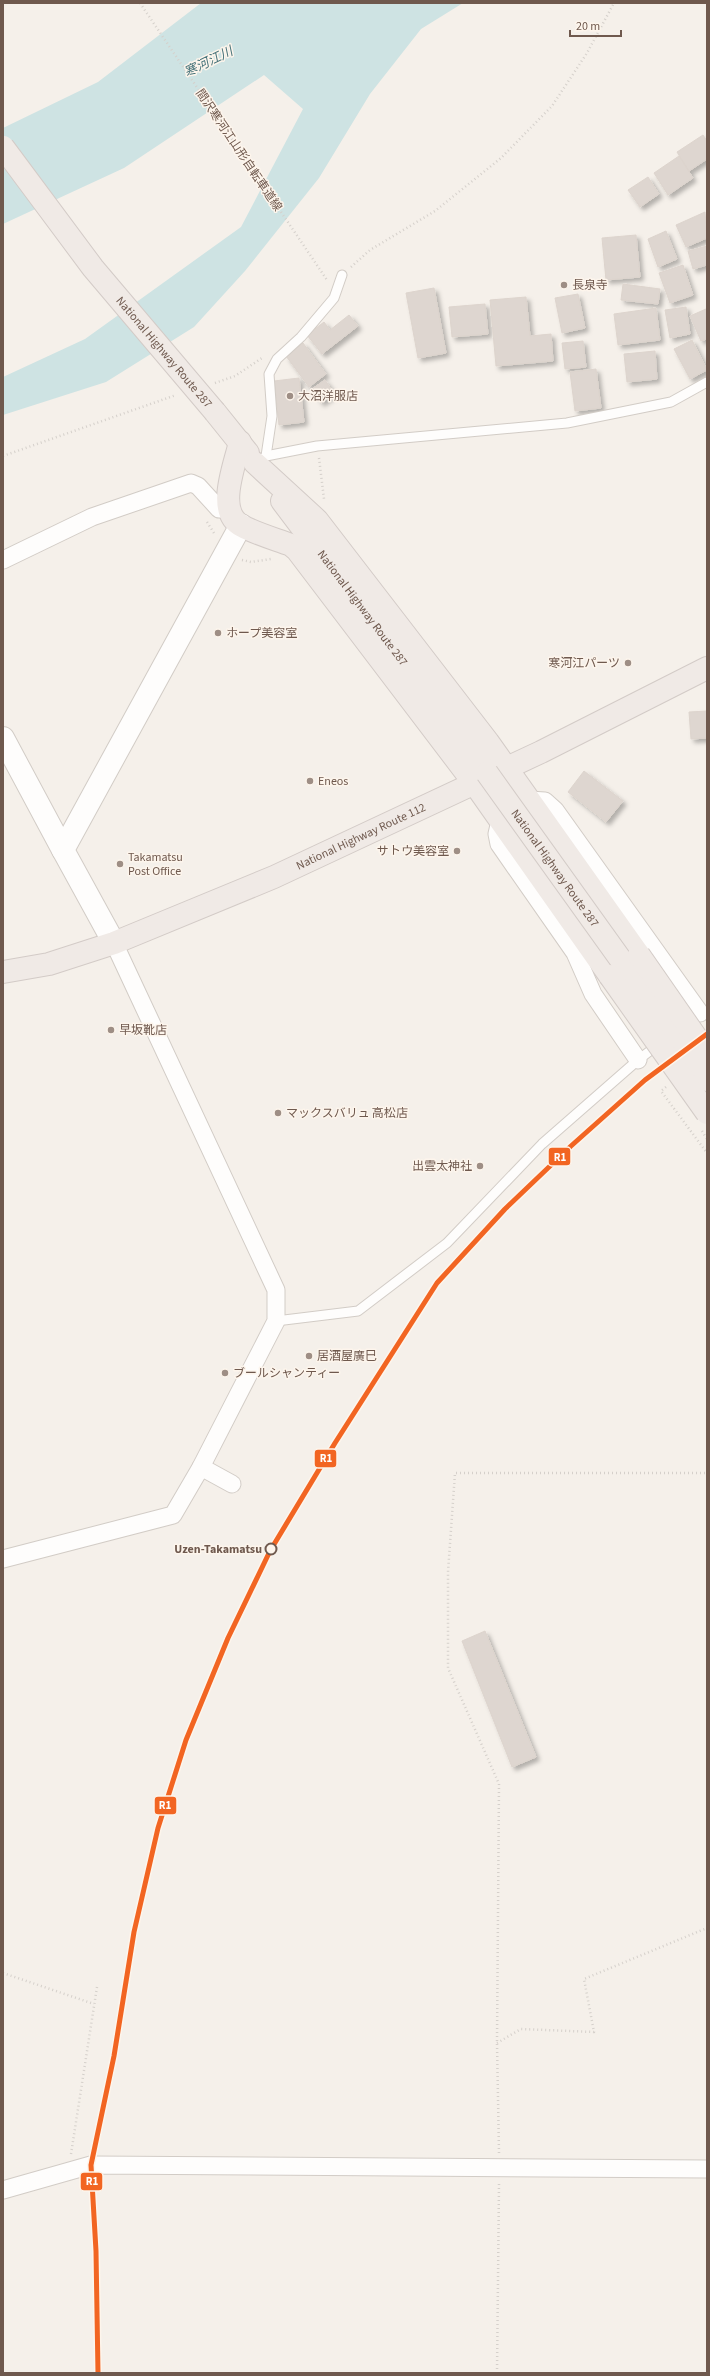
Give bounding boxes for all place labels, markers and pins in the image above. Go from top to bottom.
place label: 長泉寺 [572,277,608,294]
marker: 長泉寺 [559,280,569,290]
place label: 大沼洋服店 [298,388,358,405]
marker: 大沼洋服店 [285,391,295,401]
place label: ホープ美容室 [226,625,297,642]
marker: ホープ美容室 [213,628,223,638]
place label: 寒河江パーツ [548,655,620,672]
marker: 寒河江パーツ [623,658,633,668]
place label: Eneos [318,773,348,790]
marker: Eneos [305,776,315,786]
place label: サトウ美容室 [377,843,449,860]
marker: サトウ美容室 [452,846,462,856]
place label: Takamatsu Post Office [128,849,183,880]
marker: Takamatsu Post Office [115,859,125,869]
place label: 早坂靴店 [119,1022,167,1039]
marker: 早坂靴店 [106,1025,116,1035]
place label: マックスバリュ 高松店 [286,1105,408,1122]
marker: マックスバリュ 高松店 [273,1108,283,1118]
place label: 出雲太神社 [412,1158,472,1175]
marker: 出雲太神社 [475,1161,485,1171]
place label: 居酒屋廣巳 [317,1348,377,1365]
marker: 居酒屋廣巳 [304,1351,314,1361]
place label: ブールシャンティー [233,1365,340,1382]
marker: ブールシャンティー [220,1368,230,1378]
place label: Uzen-Takamatsu [174,1541,262,1558]
marker: Uzen-Takamatsu [264,1542,278,1556]

